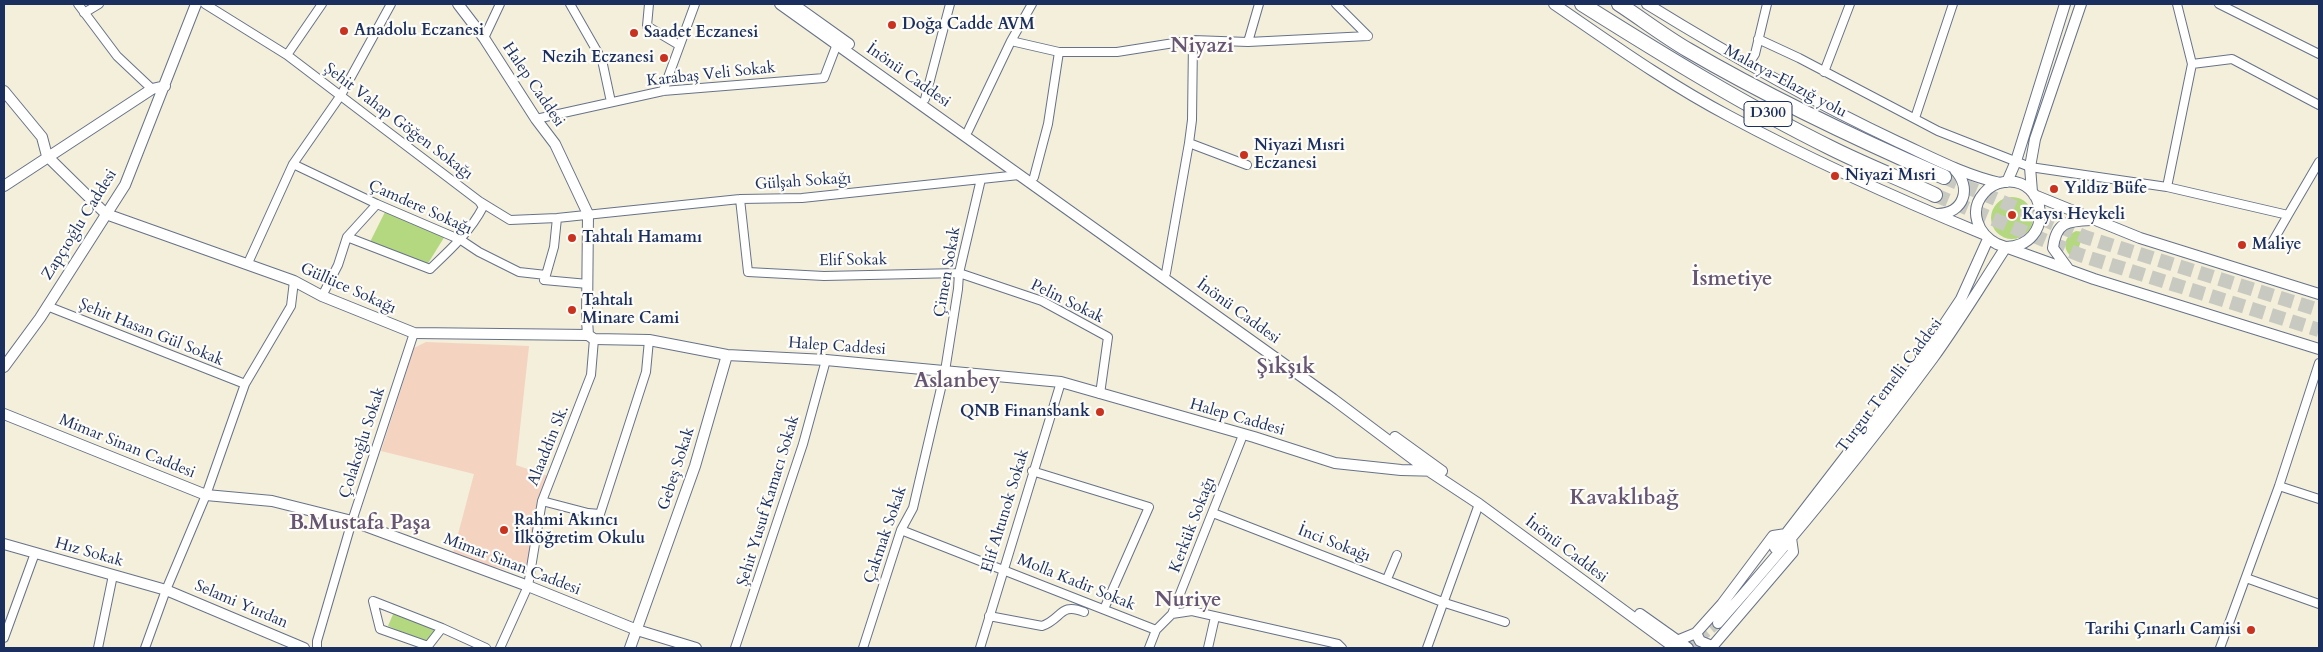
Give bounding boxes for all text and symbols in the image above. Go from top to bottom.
place label: Doğa Cadde AVM [902,15,1035,35]
marker: Doğa Cadde AVM [886,19,898,31]
place label: Anadolu Eczanesi [354,21,484,41]
place label: Saadet Eczanesi [644,23,758,43]
marker: Anadolu Eczanesi [338,25,350,37]
marker: Saadet Eczanesi [628,27,640,39]
district label: Niyazi [1170,34,1234,60]
street label: Halep Caddesi [498,39,568,131]
street label: İnönü Caddesi [862,40,954,112]
street label: Malatya-Elazığ yolu [1720,42,1850,122]
place label: Nezih Eczanesi [542,48,654,68]
marker: Nezih Eczanesi [658,52,670,64]
street label: Karabaş Veli Sokak [646,59,776,91]
street label: Şehit Vahap Göğen Sokağı [320,60,476,184]
road number: D300 [1744,102,1792,126]
place label: Niyazi Mısri Eczanesi [1254,136,1345,174]
marker: Niyazi Mısri Eczanesi [1238,149,1250,161]
street label: Zapçıoğlu Caddesi [38,166,122,284]
place label: Niyazi Mısri [1845,166,1936,186]
street label: Gülşah Sokağı [754,169,852,195]
marker: Niyazi Mısri [1829,170,1841,182]
street label: Çamdere Sokağı [365,177,475,239]
place label: Yıldız Büfe [2064,179,2147,199]
marker: Yıldız Büfe [2048,183,2060,195]
place label: Kaysı Heykeli [2022,205,2125,225]
marker: Kaysı Heykeli [2006,209,2018,221]
street label: Çimen Sokak [931,225,965,319]
place label: Tahtalı Hamamı [582,228,702,248]
marker: Tahtalı Hamamı [566,232,578,244]
place label: Maliye [2252,235,2301,255]
marker: Maliye [2236,239,2248,251]
street label: Elif Sokak [819,251,887,271]
street label: Güllüce Sokağı [297,259,399,319]
district label: İsmetiye [1692,267,1772,293]
street label: İnönü Caddesi [1192,275,1284,349]
street label: Pelin Sokak [1027,276,1107,328]
place label: Tahtalı Minare Cami [582,291,679,329]
street label: Şehit Hasan Gül Sokak [76,295,226,371]
marker: Tahtalı Minare Cami [566,304,578,316]
street label: Turgut Temelli Caddesi [1833,315,1947,457]
street label: Halep Caddesi [788,334,886,360]
district label: Şıkşık [1257,355,1315,381]
district label: Aslanbey [914,369,1000,395]
street label: Çolakoğlu Sokak [336,385,390,501]
street label: Halep Caddesi [1187,395,1287,441]
place label: QNB Finansbank [960,402,1090,422]
street label: Alaaddin Sk. [524,403,574,489]
marker: QNB Finansbank [1094,406,1106,418]
street label: Mimar Sinan Caddesi [56,411,198,483]
street label: Şehit Yusuf Kamacı Sokak [734,413,804,589]
street label: Gebeş Sokak [655,425,699,513]
street label: Elif Altunok Sokak [978,447,1034,575]
street label: Kerkük Sokağı [1166,475,1220,575]
street label: Çakmak Sokak [860,484,912,586]
district label: Kavaklıbağ [1569,486,1679,512]
district label: B.Mustafa Paşa [289,511,431,537]
place label: Rahmi Akıncı İlköğretim Okulu [514,511,645,549]
street label: İnönü Caddesi [1521,513,1611,587]
street label: İnci Sokağı [1295,521,1373,567]
marker: Rahmi Akıncı İlköğretim Okulu [498,524,510,536]
street label: Mimar Sinan Caddesi [441,530,583,600]
street label: Hız Sokak [53,534,125,572]
street label: Molla Kadir Sokak [1014,551,1138,615]
street label: Selami Yurdan [191,577,291,633]
district label: Nuriye [1155,588,1221,614]
place label: Tarihi Çınarlı Camisi [2085,620,2241,640]
marker: Tarihi Çınarlı Camisi [2245,624,2257,636]

